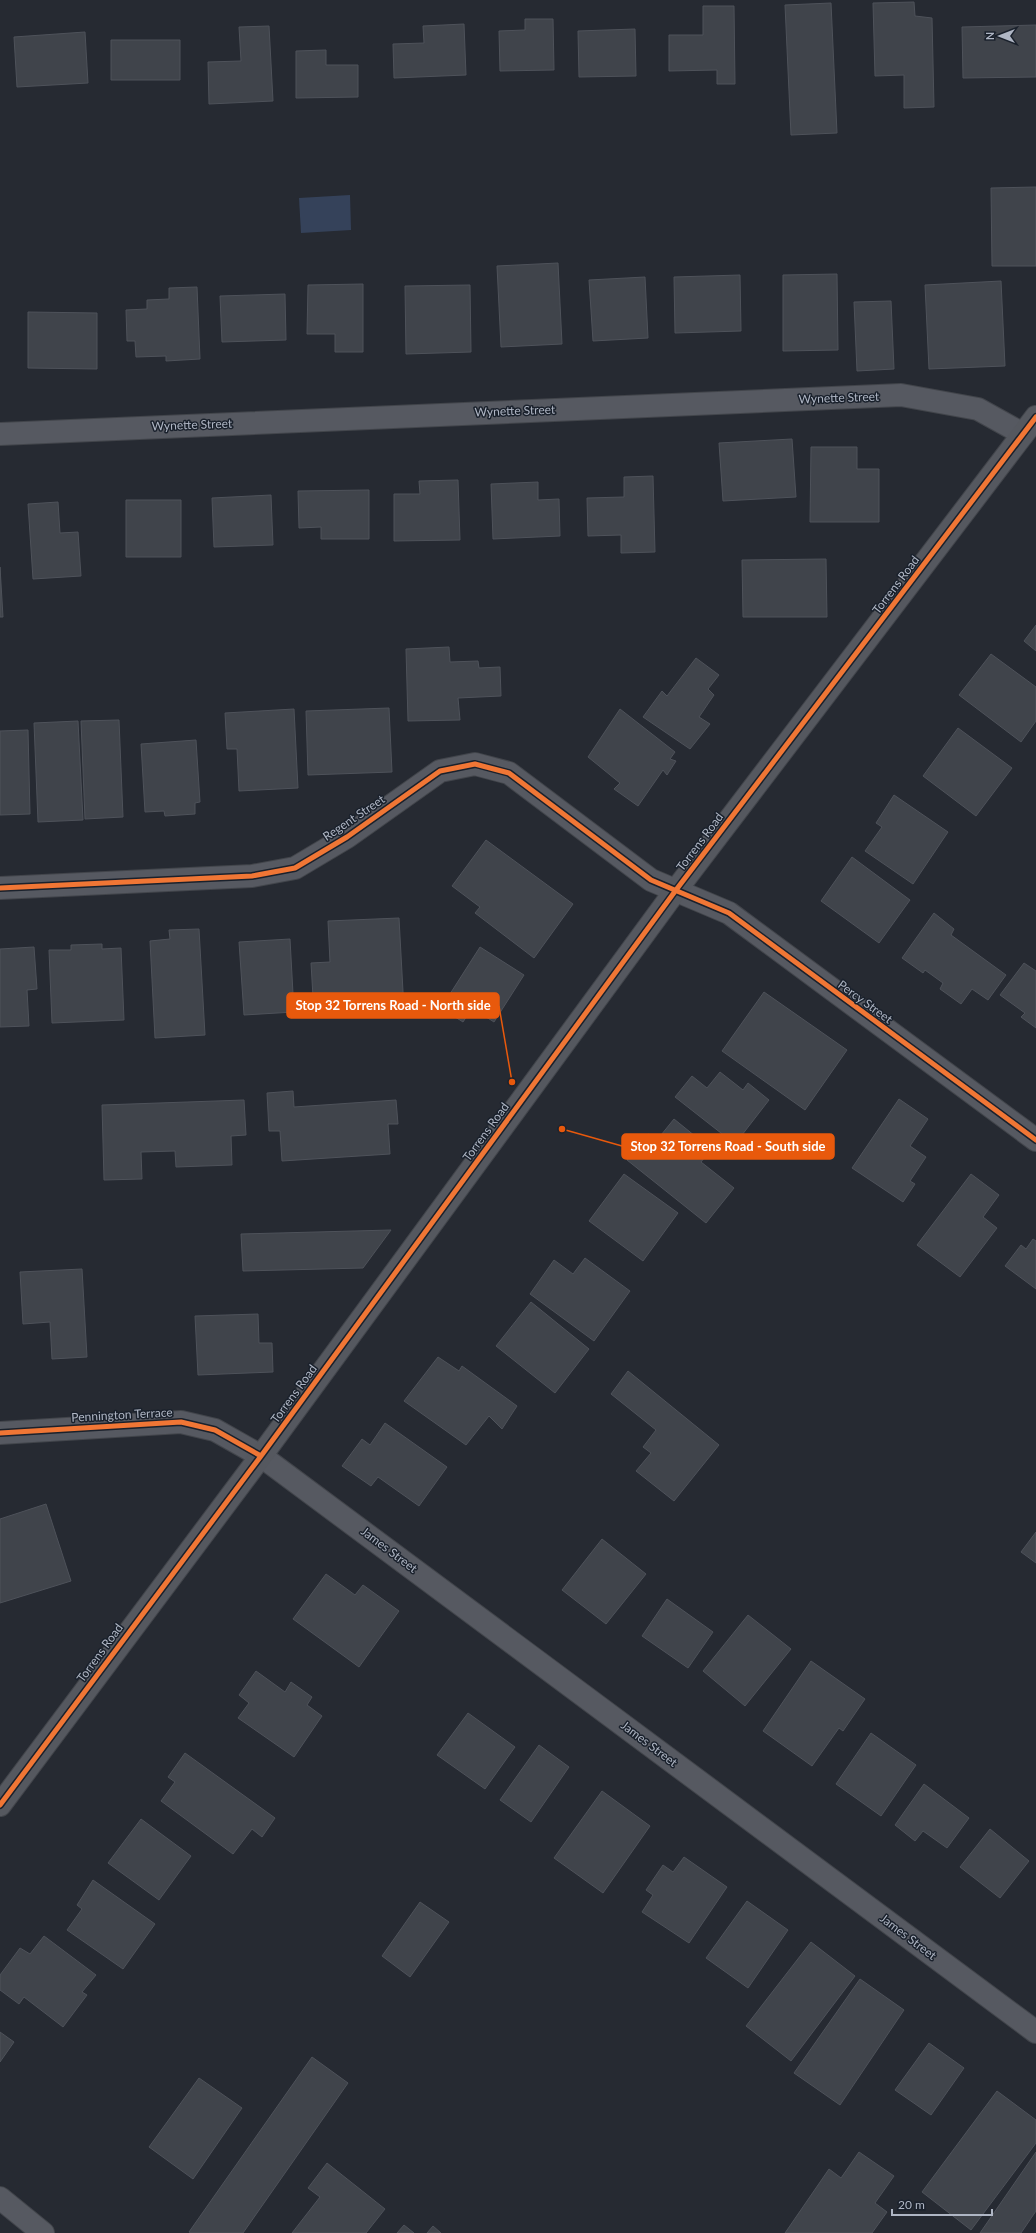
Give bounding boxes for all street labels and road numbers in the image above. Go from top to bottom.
street label: Wynette Street [798,389,880,406]
street label: Wynette Street [474,402,556,419]
street label: Wynette Street [151,416,233,433]
street label: Torrens Road [869,553,922,617]
street label: Regent Street [320,791,388,844]
street label: Torrens Road [673,810,726,874]
street label: Percy Street [835,977,896,1027]
street label: Torrens Road [459,1099,512,1164]
street label: Torrens Road [267,1361,320,1426]
street label: Pennington Terrace [71,1404,173,1425]
street label: James Street [358,1523,421,1576]
street label: Torrens Road [73,1620,126,1685]
street label: James Street [618,1717,681,1770]
street label: James Street [877,1910,940,1963]

